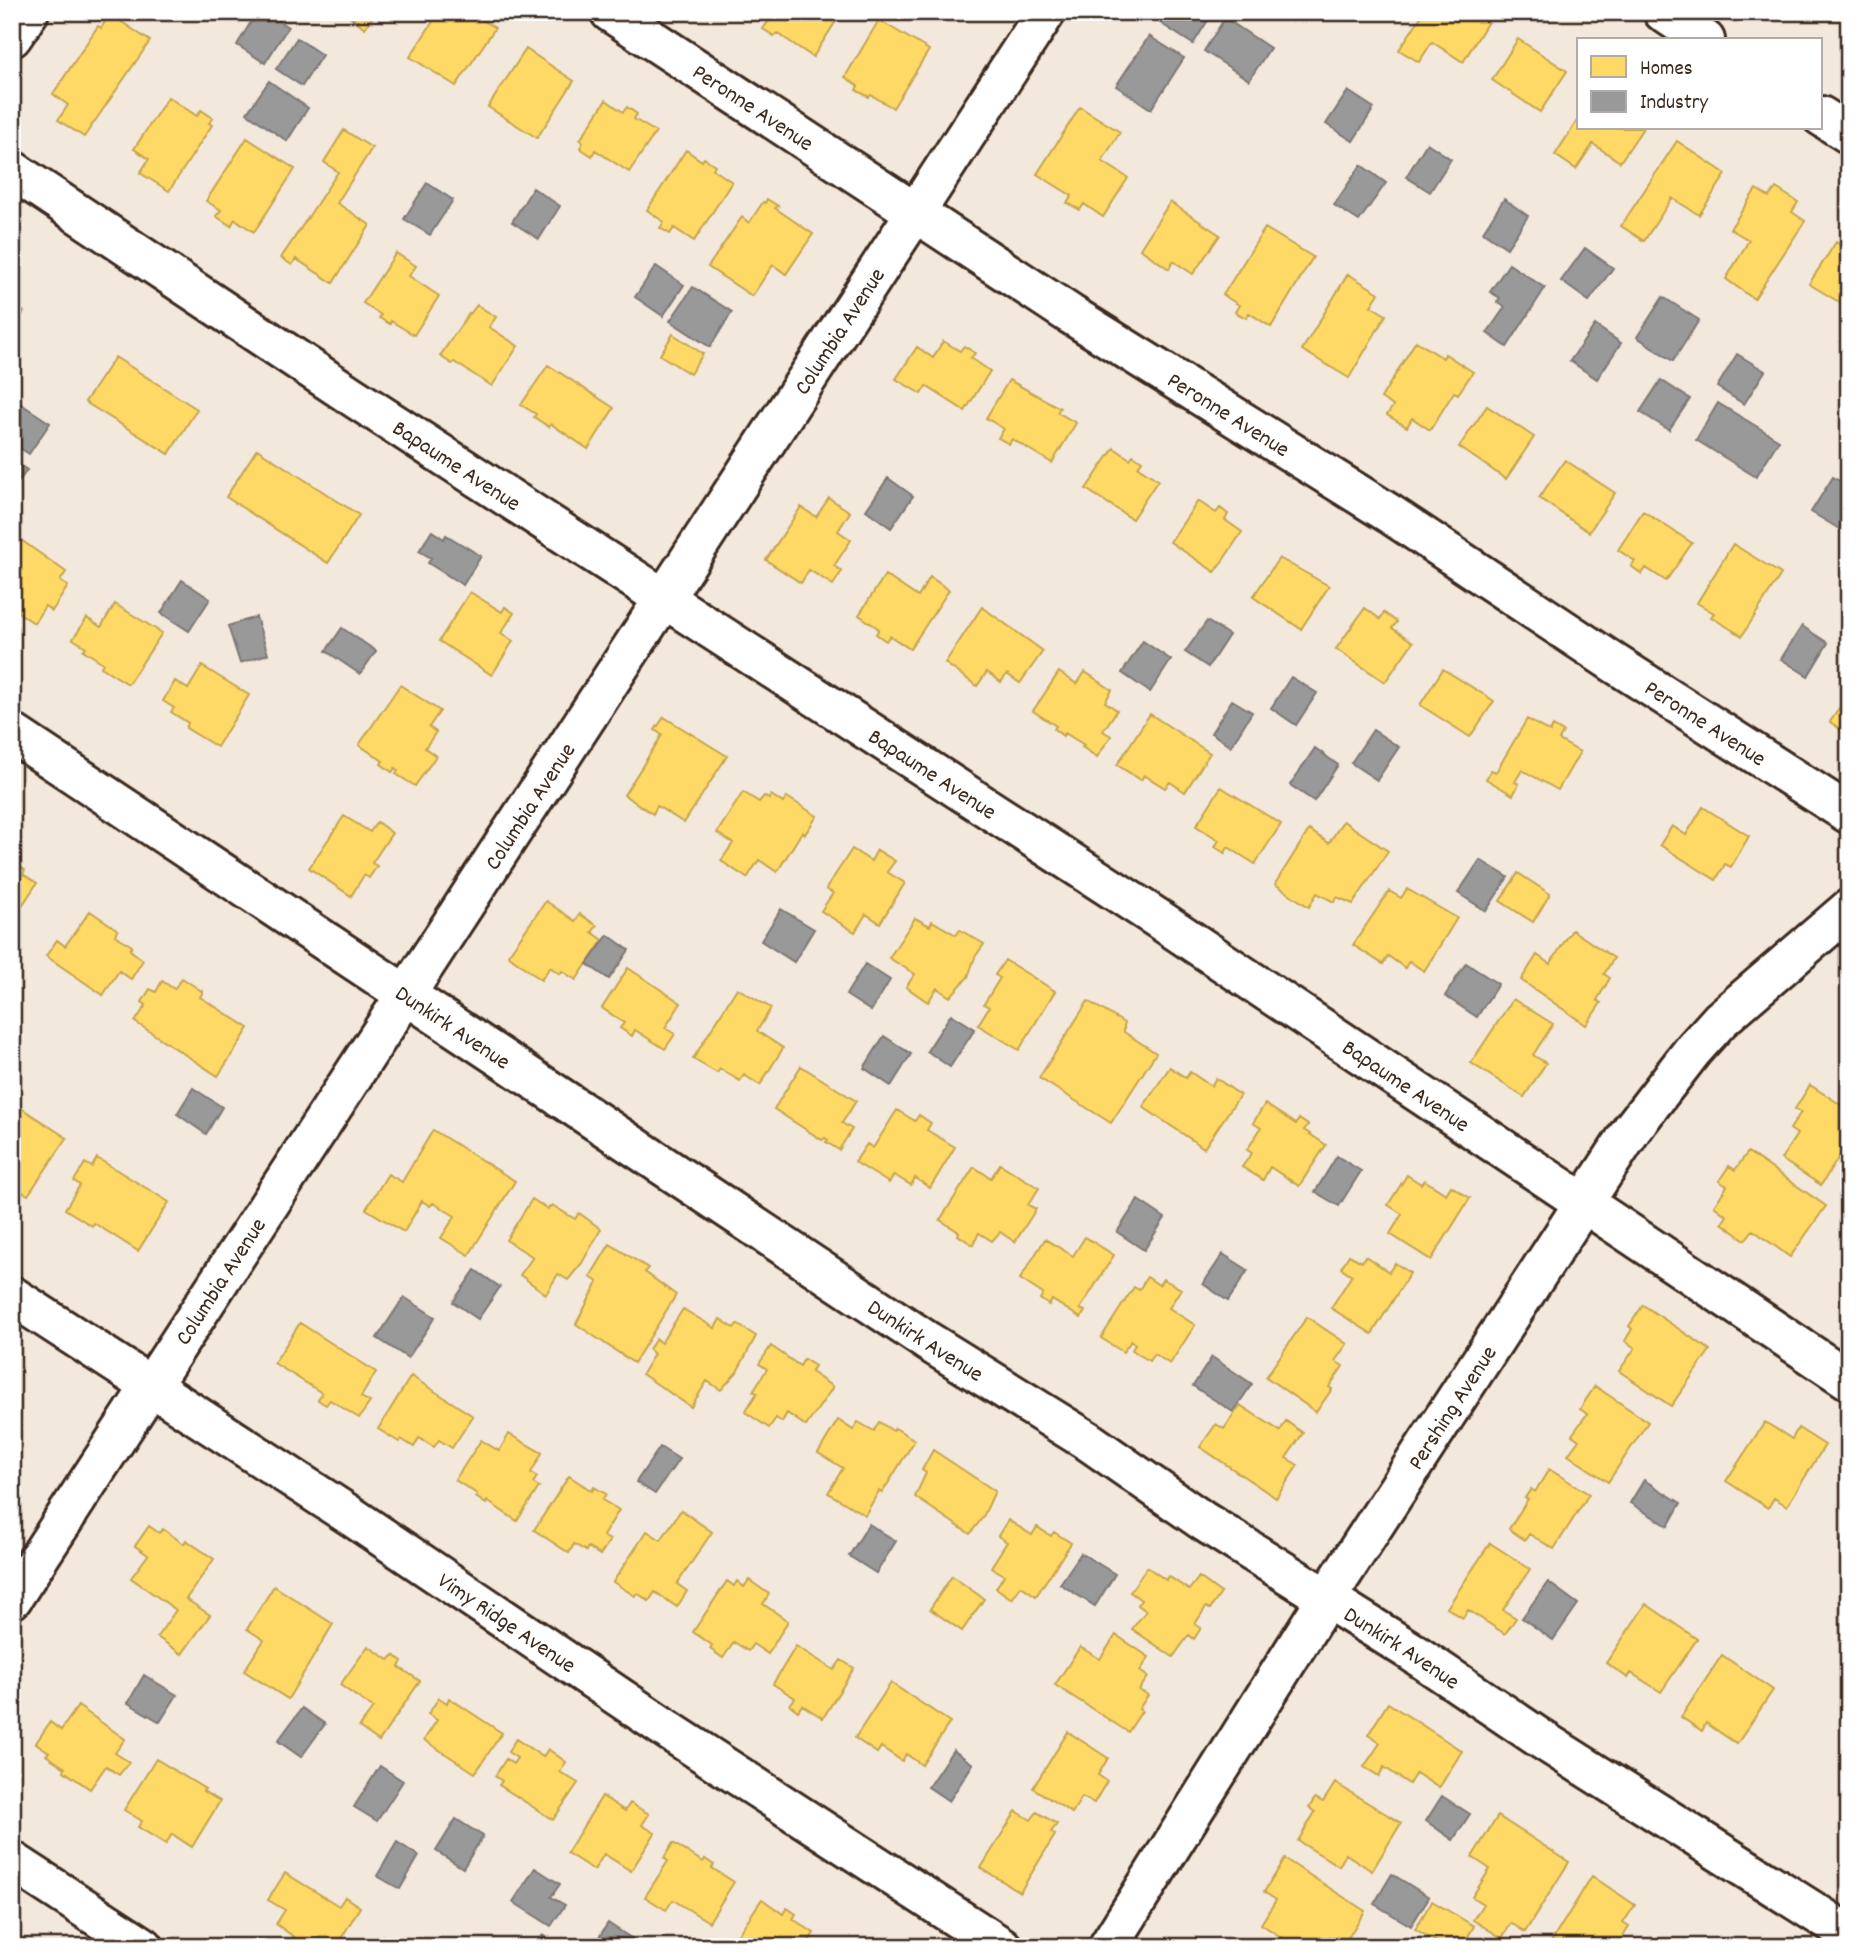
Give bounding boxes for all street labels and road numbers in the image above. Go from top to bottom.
street label: Peronne Avenue [685,57,819,161]
street label: Columbia Avenue [788,262,895,403]
street label: Peronne Avenue [1160,366,1295,467]
street label: Bapaume Avenue [385,414,526,521]
street label: Peronne Avenue [1637,674,1771,777]
street label: Bapaume Avenue [861,722,1002,830]
street label: Columbia Avenue [478,737,586,878]
street label: Dunkirk Avenue [387,979,516,1080]
street label: Bapaume Avenue [1334,1033,1475,1142]
street label: Columbia Avenue [169,1212,276,1353]
street label: Dunkirk Avenue [860,1293,989,1392]
street label: Pershing Avenue [1401,1340,1507,1477]
street label: Vimy Ridge Avenue [430,1566,581,1683]
street label: Dunkirk Avenue [1336,1600,1465,1700]

